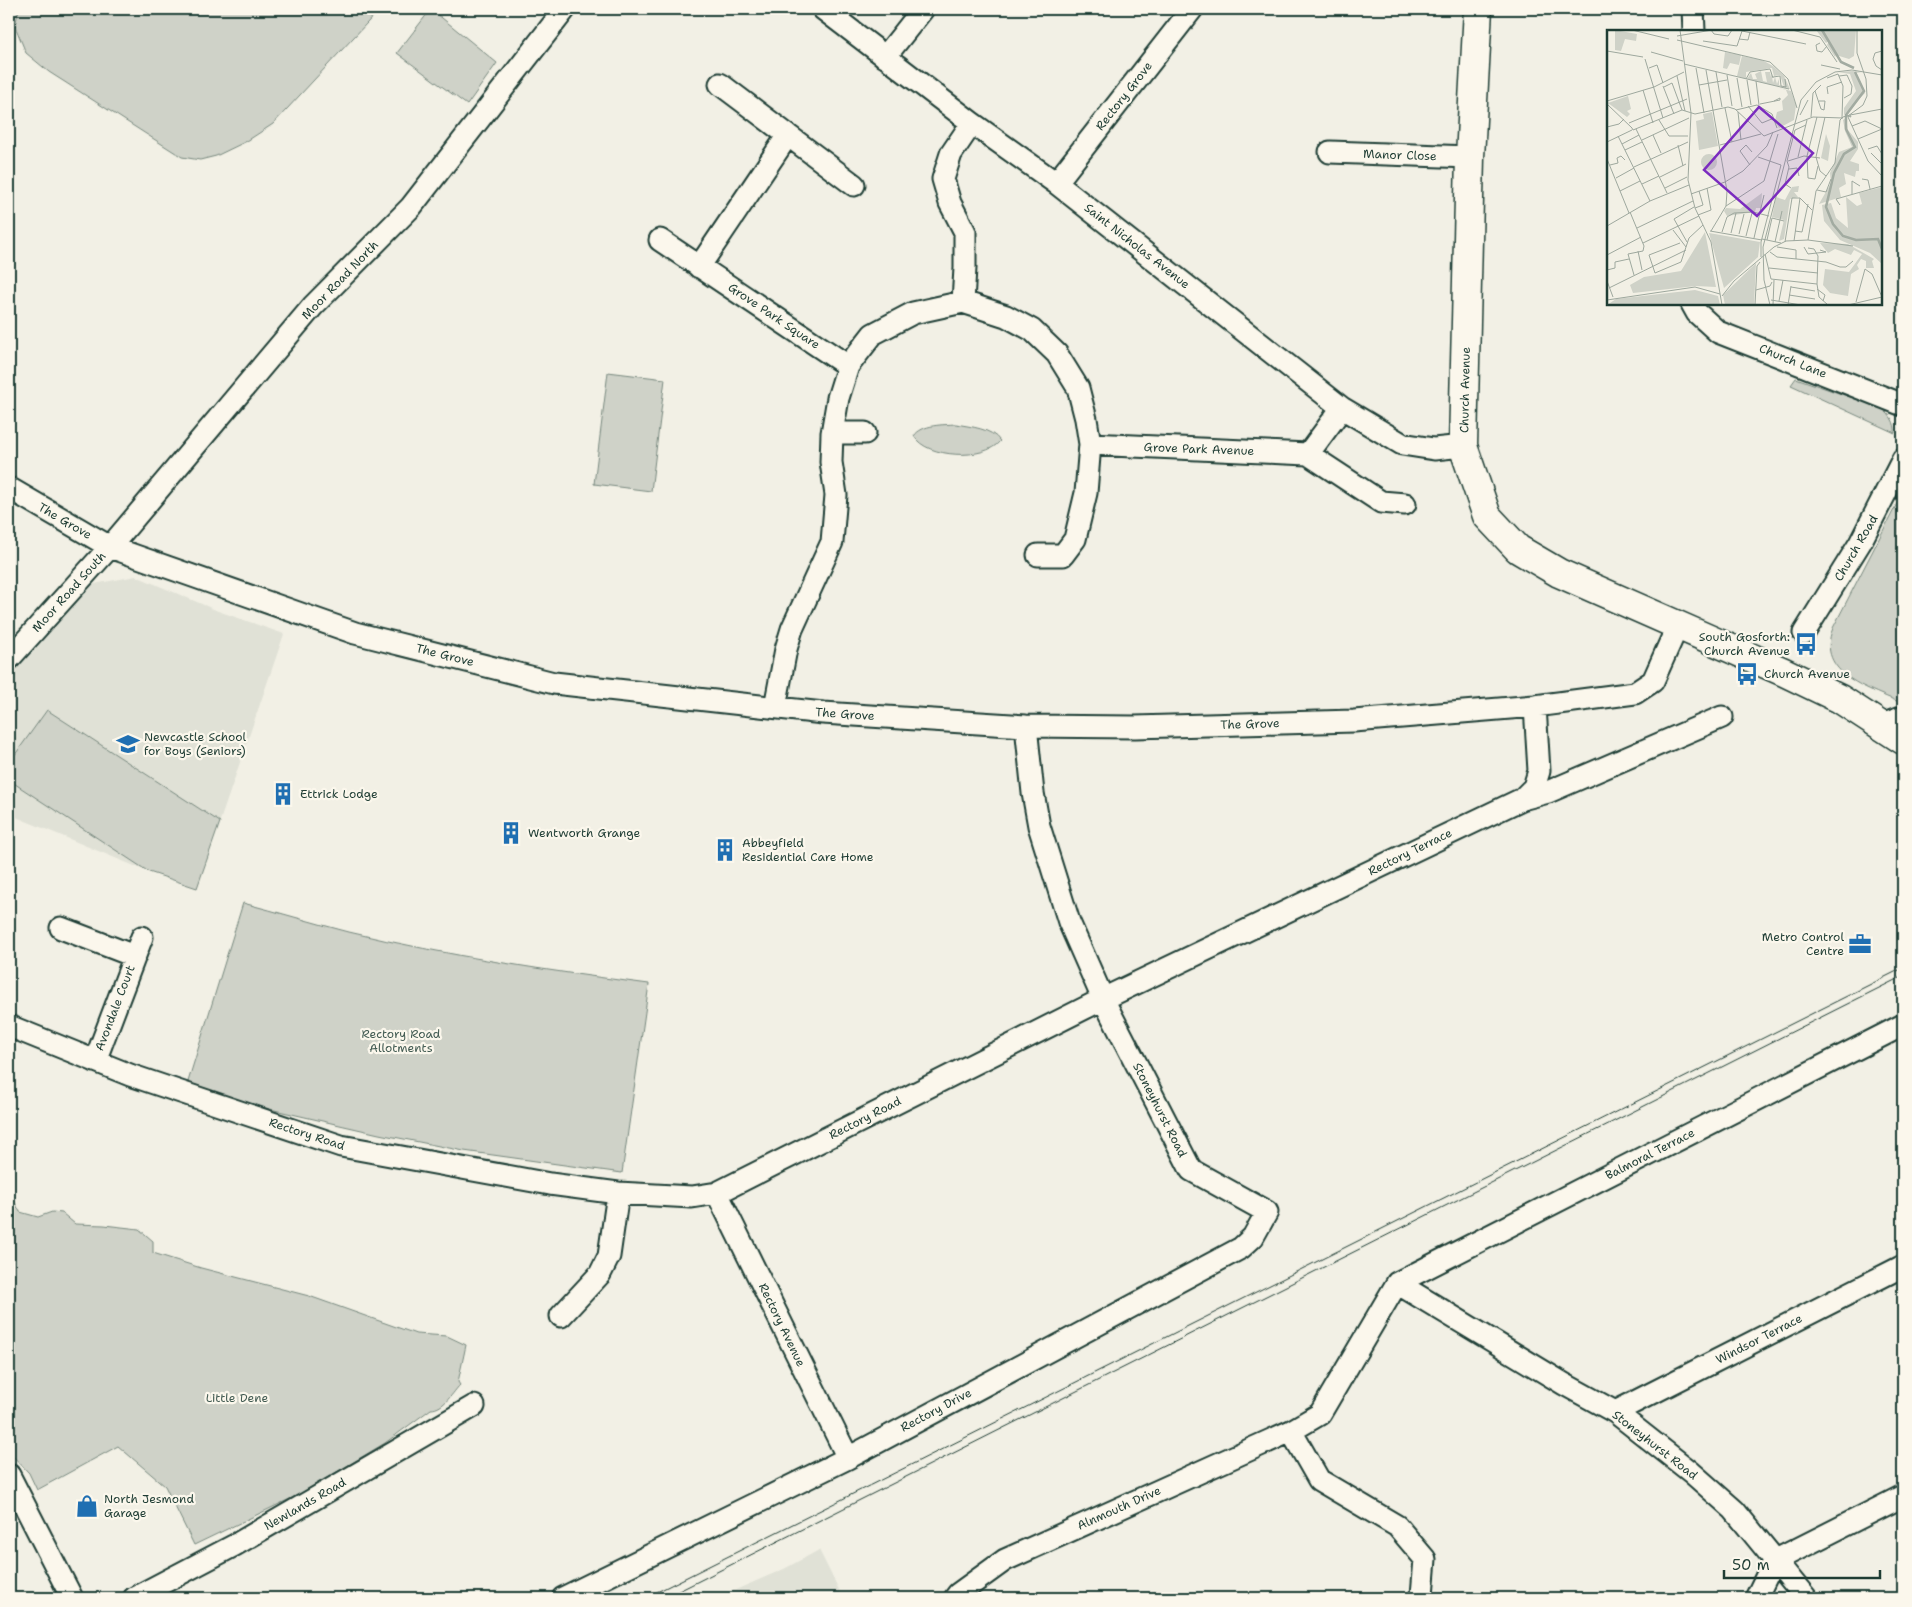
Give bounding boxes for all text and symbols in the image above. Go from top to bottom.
inset map [1607,30,1882,305]
street label: Rectory Grove [1092,58,1156,134]
street label: Manor Close [1363,146,1437,164]
street label: Saint Nicholas Avenue [1081,200,1193,292]
street label: Moor Road North [298,237,382,323]
street label: Grove Park Square [725,279,823,353]
street label: Church Lane [1757,340,1829,382]
street label: Church Avenue [1456,347,1474,433]
street label: Grove Park Avenue [1143,439,1255,459]
street label: The Grove [35,499,95,543]
street label: Church Road [1831,512,1882,584]
street label: Moor Road South [29,548,109,636]
place label: South Gosforth: Church Avenue [1699,629,1790,659]
bus stop icon: South Gosforth: Church Avenue [1793,631,1819,657]
street label: The Grove [414,640,476,670]
bus stop icon: Church Avenue [1734,661,1760,687]
place label: Church Avenue [1764,666,1850,682]
street label: The Grove [815,704,875,724]
street label: The Grove [1220,715,1280,733]
place label: Newcastle School for Boys (Seniors) [144,729,247,759]
school or university icon: Newcastle School for Boys (Seniors) [115,731,141,757]
building icon: Ettrick Lodge [270,781,296,807]
place label: Ettrick Lodge [300,786,378,802]
building icon: Wentworth Grange [498,820,524,846]
place label: Wentworth Grange [528,825,641,841]
street label: Rectory Terrace [1365,825,1455,879]
place label: Abbeyfield Residential Care Home [742,835,874,865]
building icon: Abbeyfield Residential Care Home [712,837,738,863]
place label: Metro Control Centre [1762,929,1844,959]
office icon: Metro Control Centre [1847,931,1873,957]
street label: Avondale Court [91,963,139,1053]
park label: Rectory Road Allotments [362,1026,441,1056]
street label: Stoneyhurst Road [1129,1060,1191,1160]
street label: Rectory Road [826,1093,904,1143]
street label: Rectory Road [267,1114,347,1154]
street label: Balmoral Terrace [1603,1124,1698,1183]
street label: Rectory Avenue [755,1281,809,1370]
street label: Windsor Terrace [1713,1310,1805,1368]
street label: Rectory Drive [898,1384,974,1435]
park label: Little Dene [206,1390,268,1406]
street label: Stoneyhurst Road [1609,1407,1701,1484]
street label: Newlands Road [261,1474,349,1534]
street label: Alnmouth Drive [1075,1482,1164,1534]
place label: North Jesmond Garage [104,1491,194,1521]
shop icon: North Jesmond Garage [74,1493,100,1519]
scale bar [1724,1547,1881,1579]
text: 50 m [1732,1555,1770,1575]

